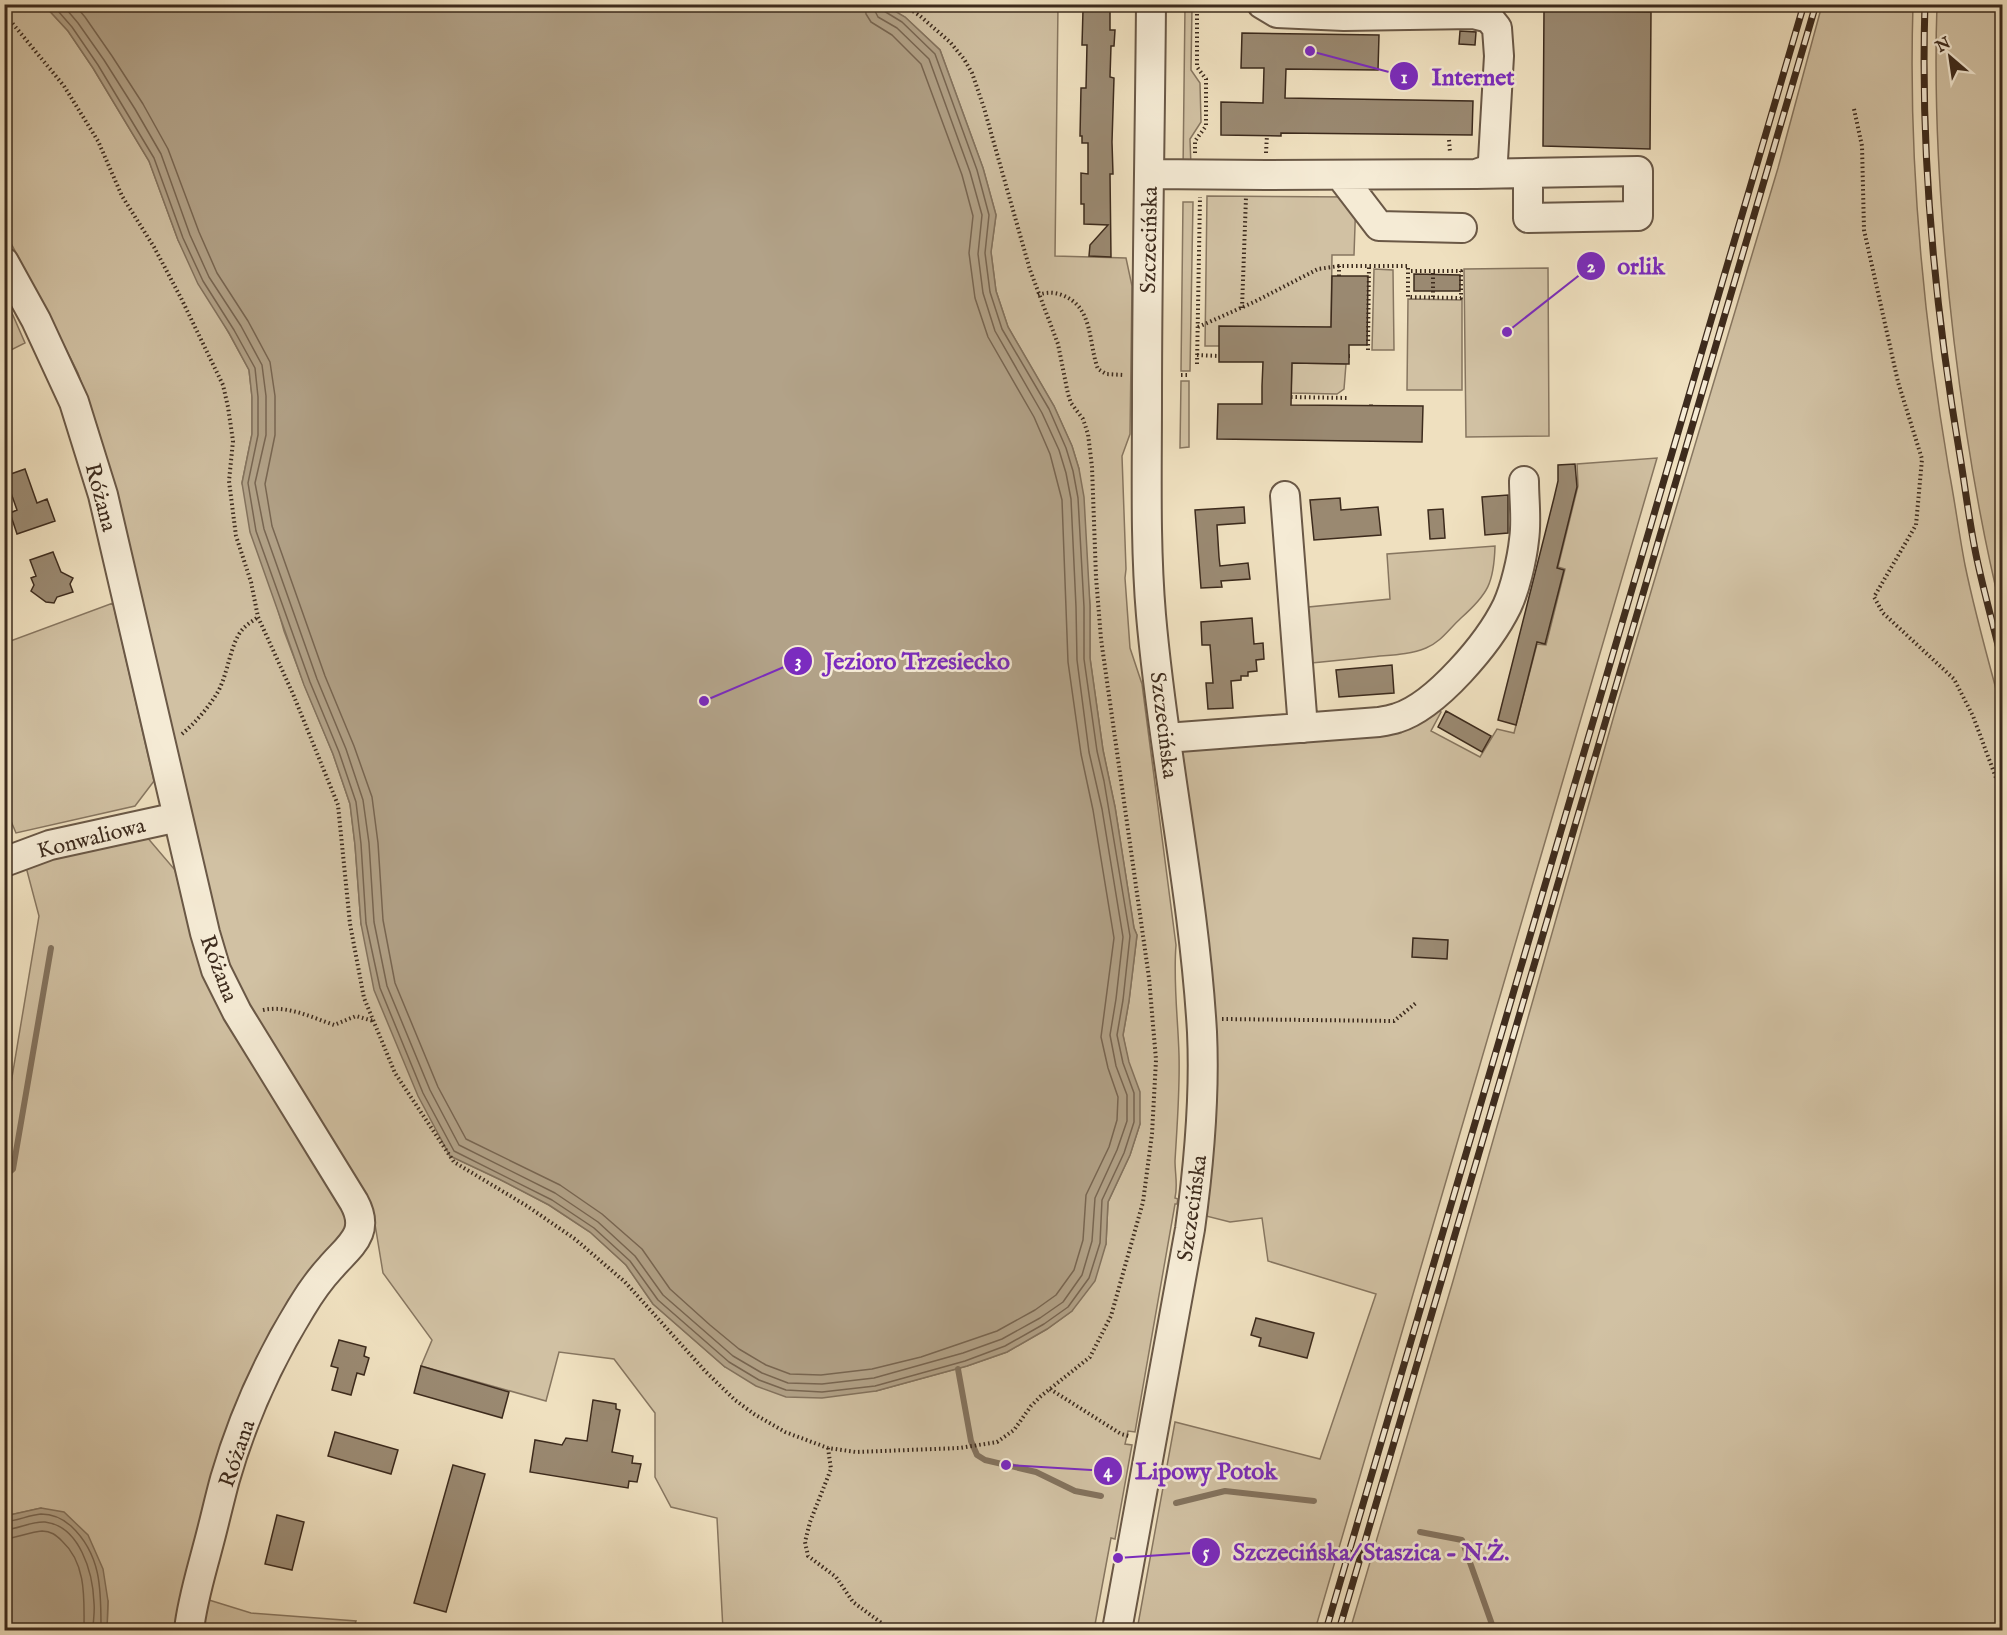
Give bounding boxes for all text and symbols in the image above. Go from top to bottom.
north arrow [1920,27,1980,87]
text: N [1932,33,1955,58]
callout: Internet [1389,55,1527,97]
text: Internet [1431,63,1515,94]
text: 1 [1401,67,1408,90]
street label: Szczecińska [1135,186,1165,294]
callout: orlik [1576,245,1677,287]
text: orlik [1617,252,1666,283]
text: 2 [1587,256,1596,279]
street label: Różana [78,460,123,535]
callout: Jezioro Trzesiecko [783,640,1022,682]
text: Jezioro Trzesiecko [821,647,1010,678]
text: 3 [795,651,801,674]
street label: Szczecińska [1143,670,1184,781]
street label: Konwaliowa [35,812,149,866]
street label: Różana [193,931,244,1007]
street label: Szczecińska [1172,1153,1214,1263]
street label: Różana [213,1416,263,1491]
callout: Lipowy Potok [1093,1450,1289,1492]
text: Lipowy Potok [1135,1457,1278,1488]
text: 4 [1104,1461,1114,1484]
callout: Szczecińska/ Staszica - N.Ż. [1191,1531,1522,1573]
text: Szczecińska/ Staszica - N.Ż. [1233,1538,1509,1569]
text: 5 [1203,1542,1210,1565]

